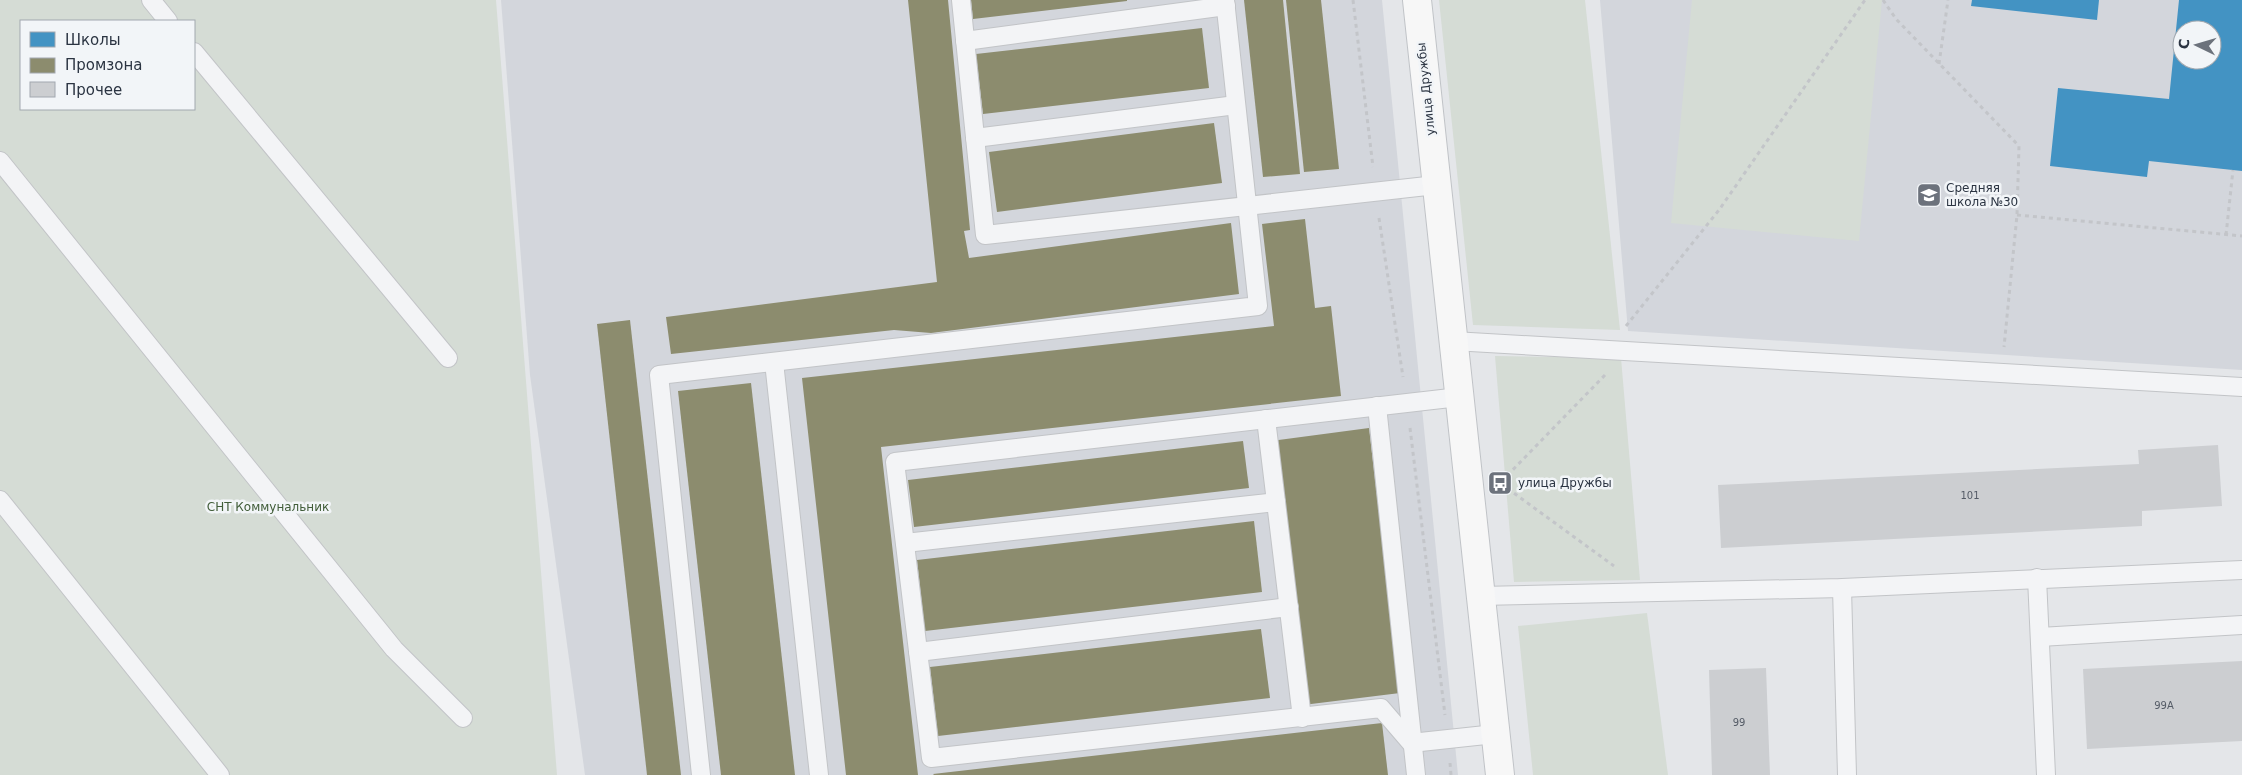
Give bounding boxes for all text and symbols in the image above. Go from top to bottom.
legend [20,20,195,110]
north arrow [2172,20,2222,70]
text: Школы [65,31,121,49]
text: С [2176,38,2192,50]
street label: улица Дружбы [1414,42,1438,136]
text: Промзона [65,56,142,74]
text: Прочее [65,81,122,99]
place label: Средняя школа №30 [1946,181,2018,209]
school or university icon: Средняя школа №30 [1916,182,1942,208]
bus stop icon: улица Дружбы [1487,470,1513,496]
place label: улица Дружбы [1518,476,1612,490]
house number: 101 [1960,490,1980,501]
park label: СНТ Коммунальник [207,500,329,514]
house number: 99А [2154,700,2174,711]
house number: 99 [1733,717,1745,728]

